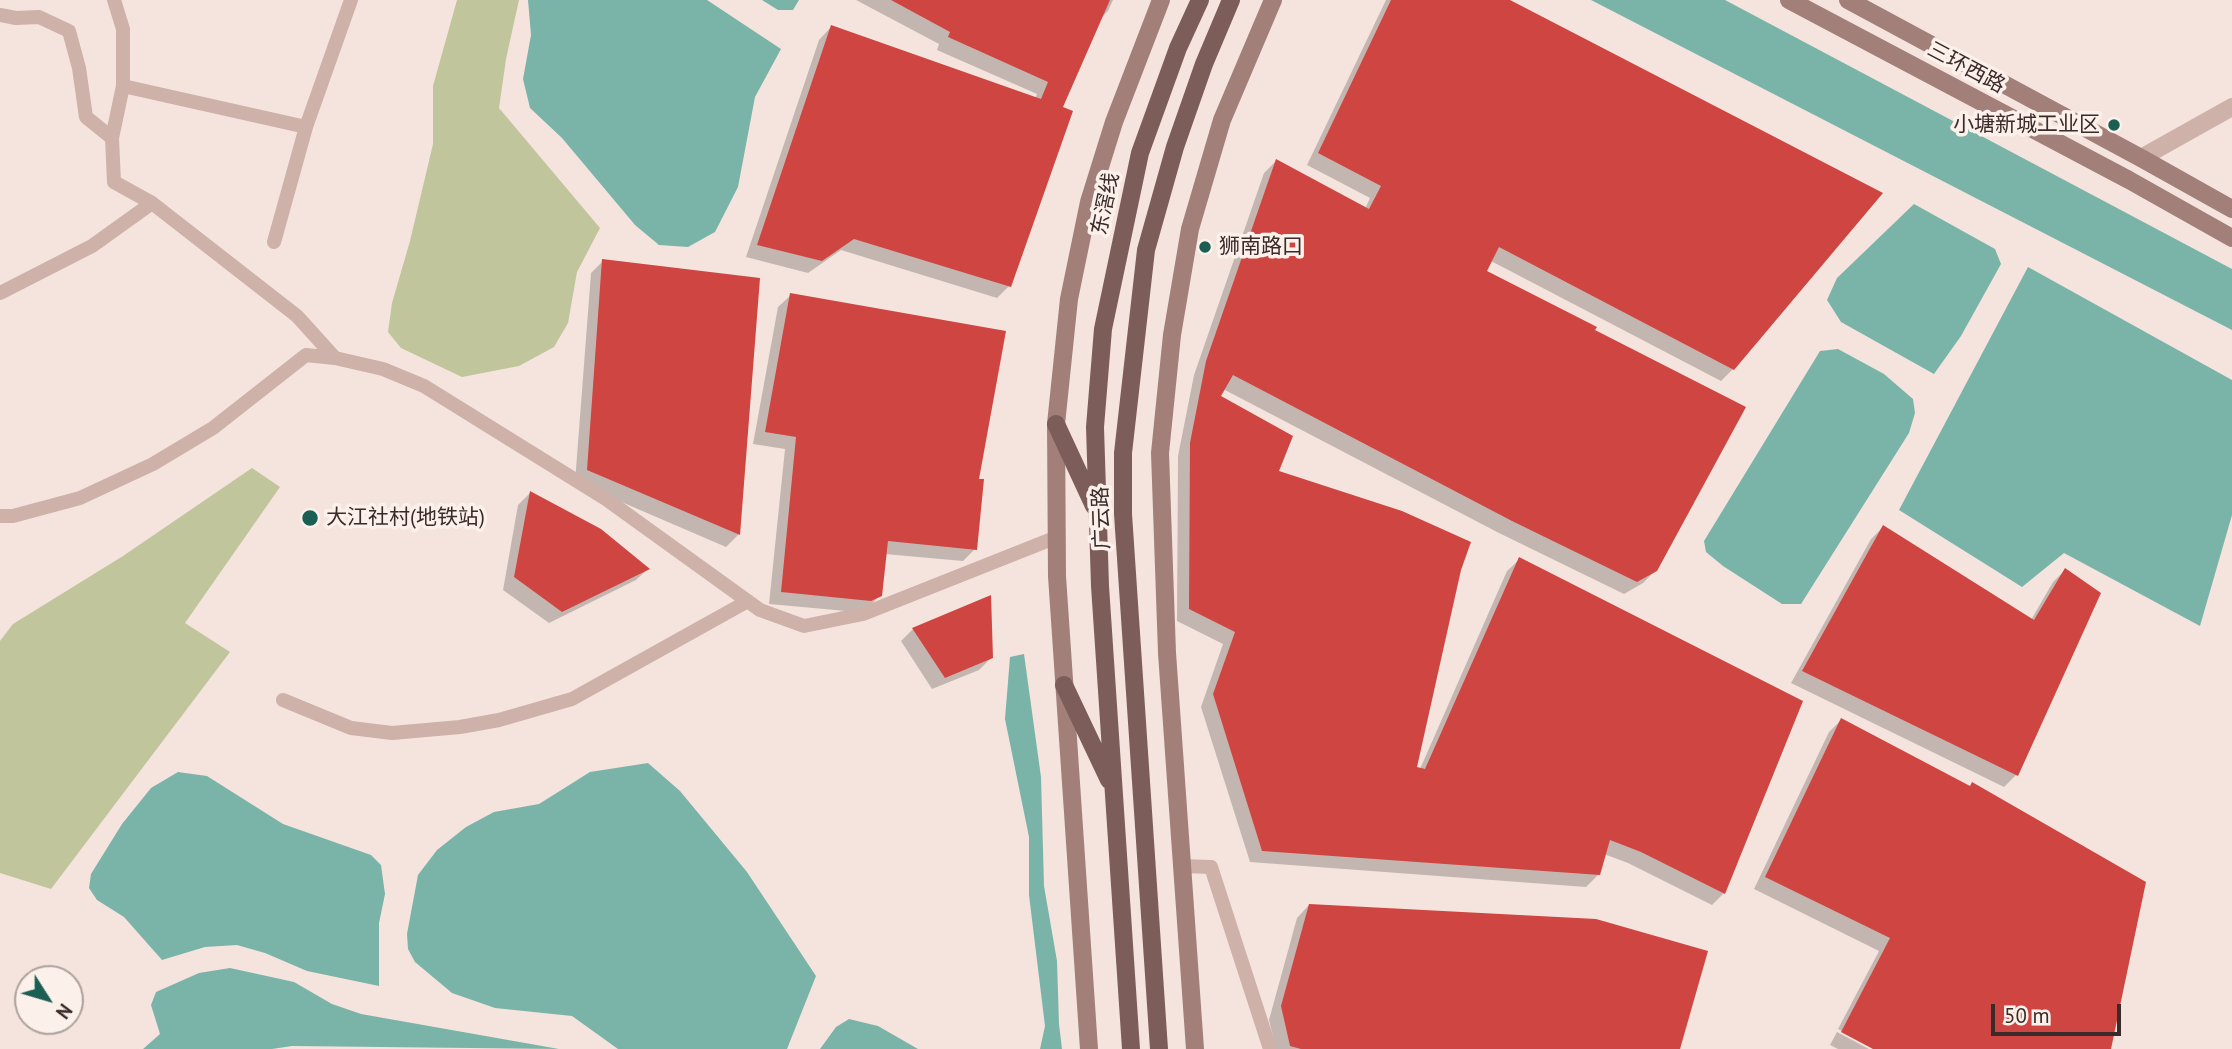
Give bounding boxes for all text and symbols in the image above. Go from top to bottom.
street label: 三环西路 [1923,37,2009,99]
place label: 小塘新城工业区 [1953,112,2100,138]
marker: 小塘新城工业区 [2106,117,2122,133]
street label: 东滘线 [1087,171,1125,237]
place label: 狮南路口 [1219,234,1303,260]
marker: 狮南路口 [1197,239,1213,255]
street label: 广云路 [1088,486,1116,550]
place label: 大江社村(地铁站) [326,505,485,531]
marker: 大江社村(地铁站) [300,508,320,528]
north arrow [14,965,84,1035]
scale bar [1994,990,2124,1034]
text: N [51,999,78,1024]
text: 50 m [2004,1002,2050,1029]

